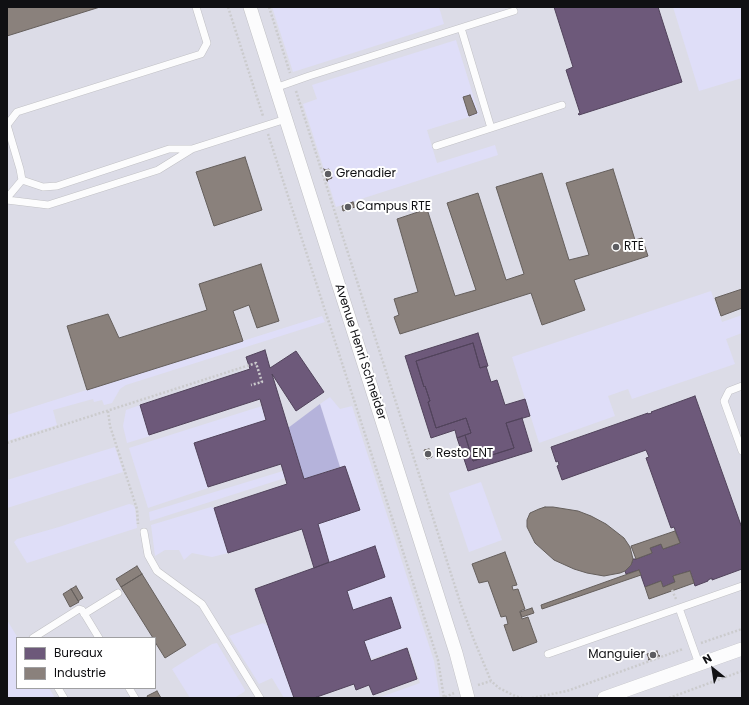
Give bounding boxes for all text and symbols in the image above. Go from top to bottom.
place label: Grenadier [336,167,396,181]
marker: Grenadier [323,169,333,179]
place label: Campus RTE [356,200,431,214]
marker: Campus RTE [343,202,353,212]
place label: RTE [624,240,644,254]
marker: RTE [611,242,621,252]
street label: Avenue Henri Schneider [331,282,389,422]
place label: Resto ENT [436,447,493,461]
marker: Resto ENT [423,449,433,459]
legend [16,637,156,689]
text: Bureaux [54,644,103,661]
place label: Manguier [588,648,645,662]
north arrow [693,649,733,689]
marker: Manguier [648,650,658,660]
text: N [699,650,715,668]
text: Industrie [54,664,106,681]

